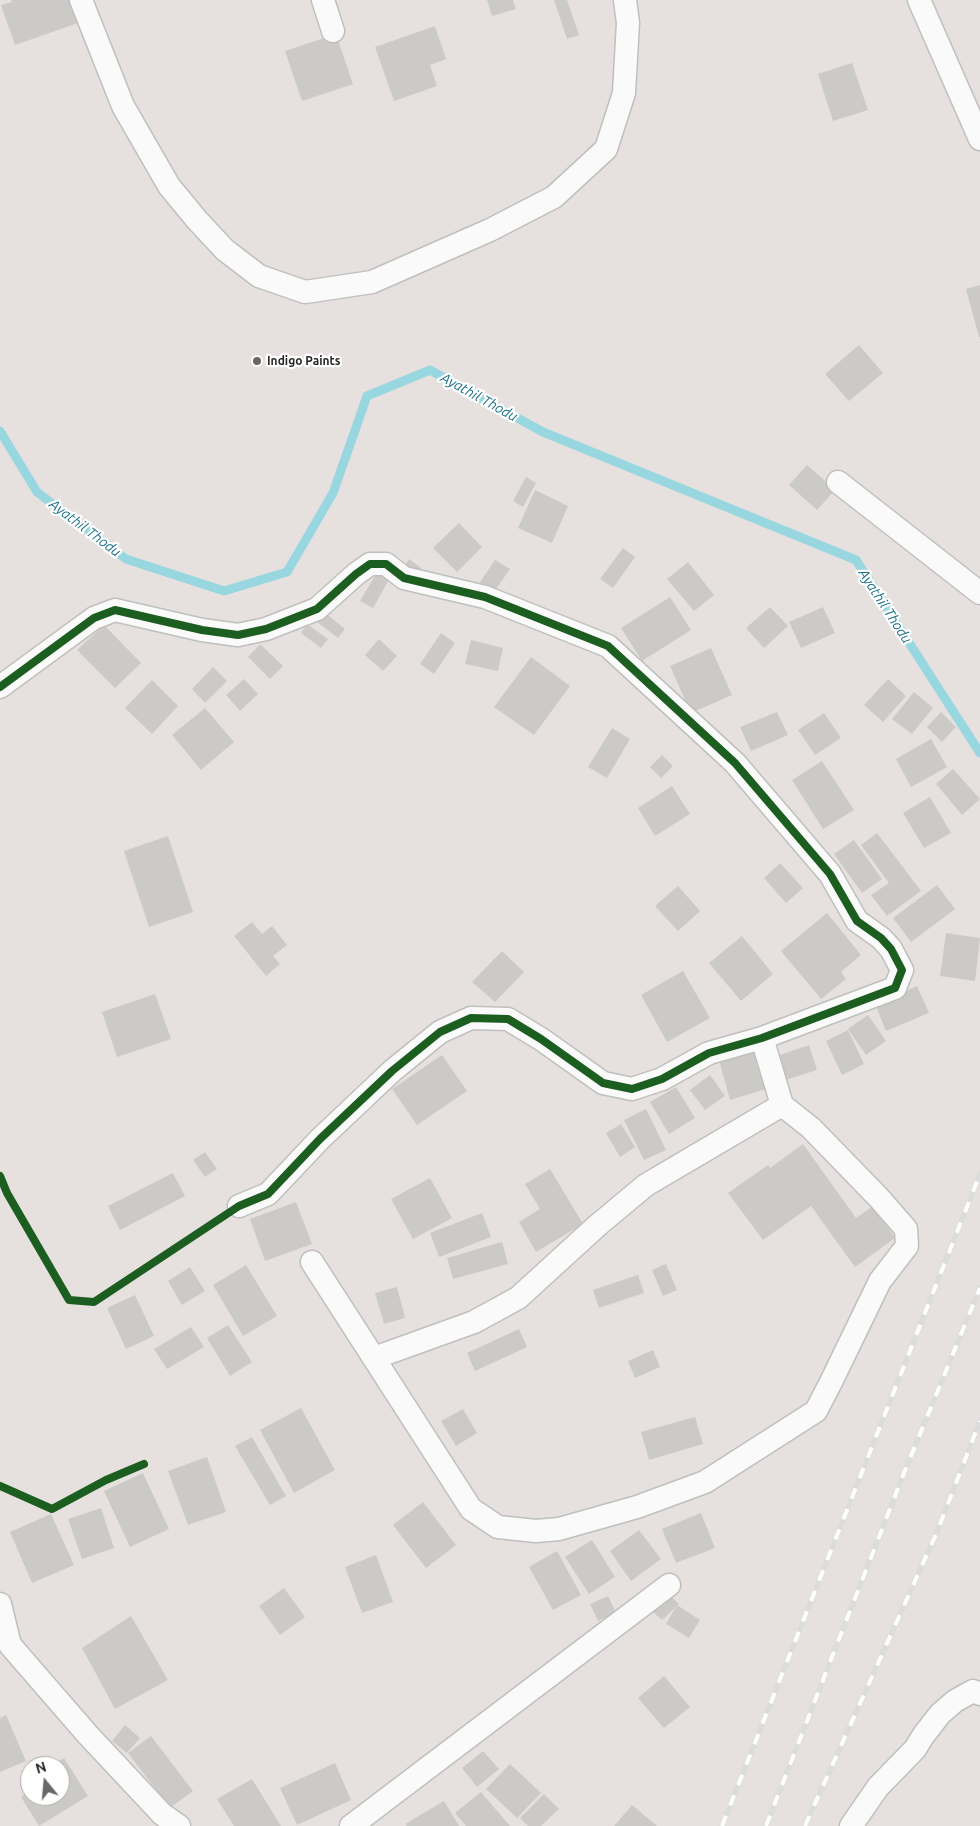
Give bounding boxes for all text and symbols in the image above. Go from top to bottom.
place label: Indigo Paints [267,354,340,368]
marker: Indigo Paints [251,355,263,367]
water label: Ayathil Thodu [438,369,520,425]
water label: Ayathil Thodu [46,496,124,560]
water label: Ayathil Thodu [855,566,915,646]
north arrow [20,1756,70,1806]
text: N [34,1758,48,1777]

